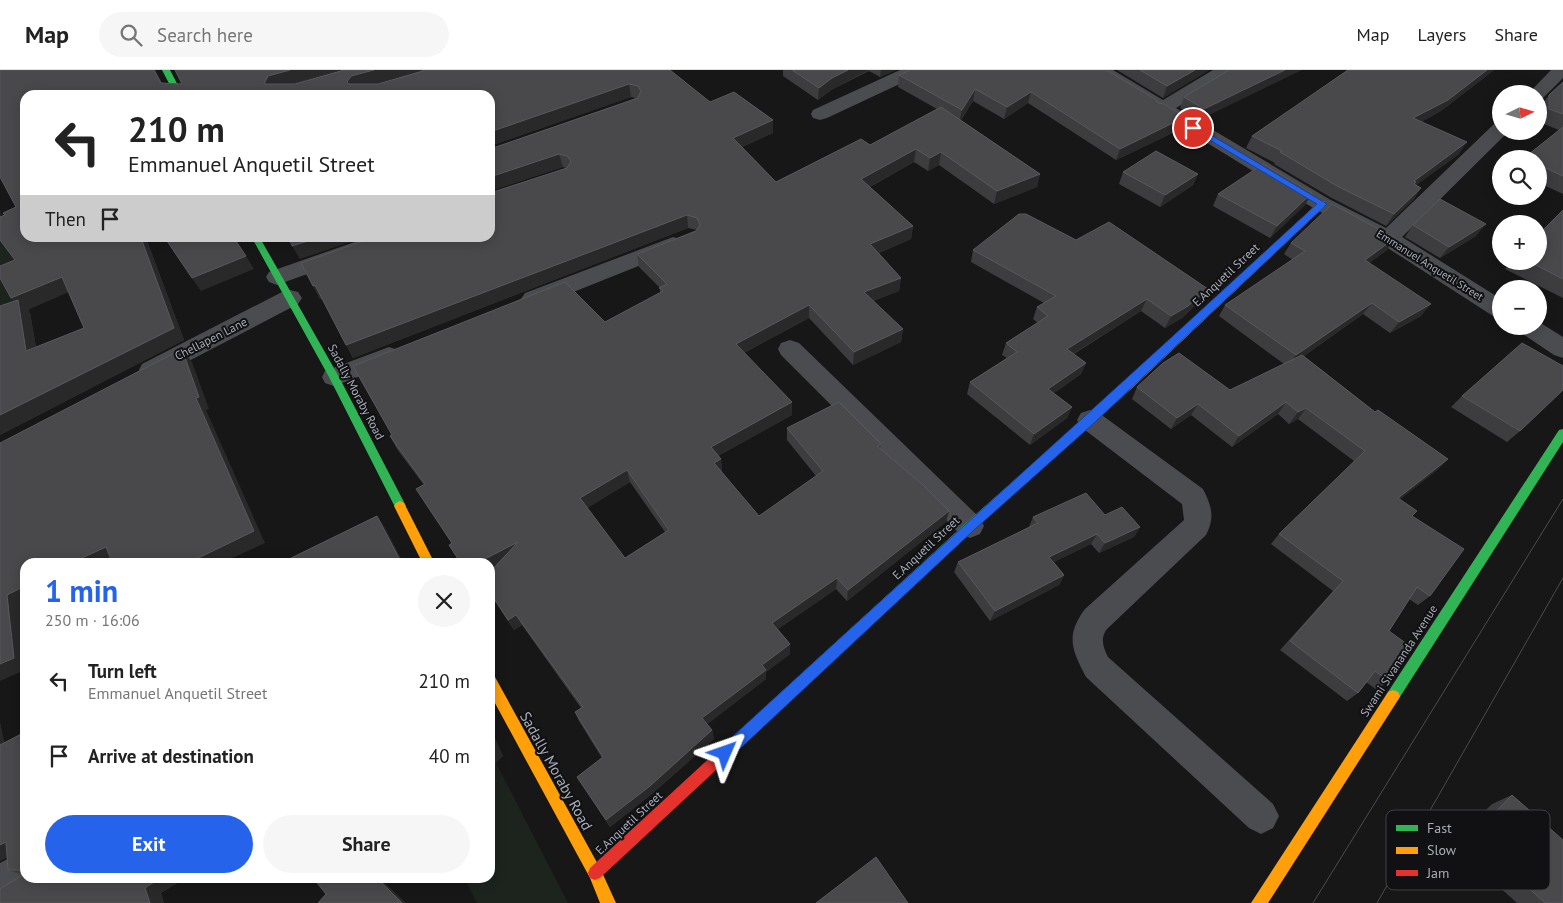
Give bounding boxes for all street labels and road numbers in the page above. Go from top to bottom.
street label: Emmanuel Anquetil Street [1374,226,1486,304]
street label: E.Anquetil Street [1189,240,1262,310]
street label: Chellapen Lane [172,314,250,363]
street label: Sadally Moraby Road [325,341,388,442]
street label: E.Anquetil Street [889,513,962,583]
street label: Swami Sivananda Avenue [1357,602,1440,720]
street label: Sadally Moraby Road [516,708,597,833]
street label: E.Anquetil Street [592,788,665,858]

